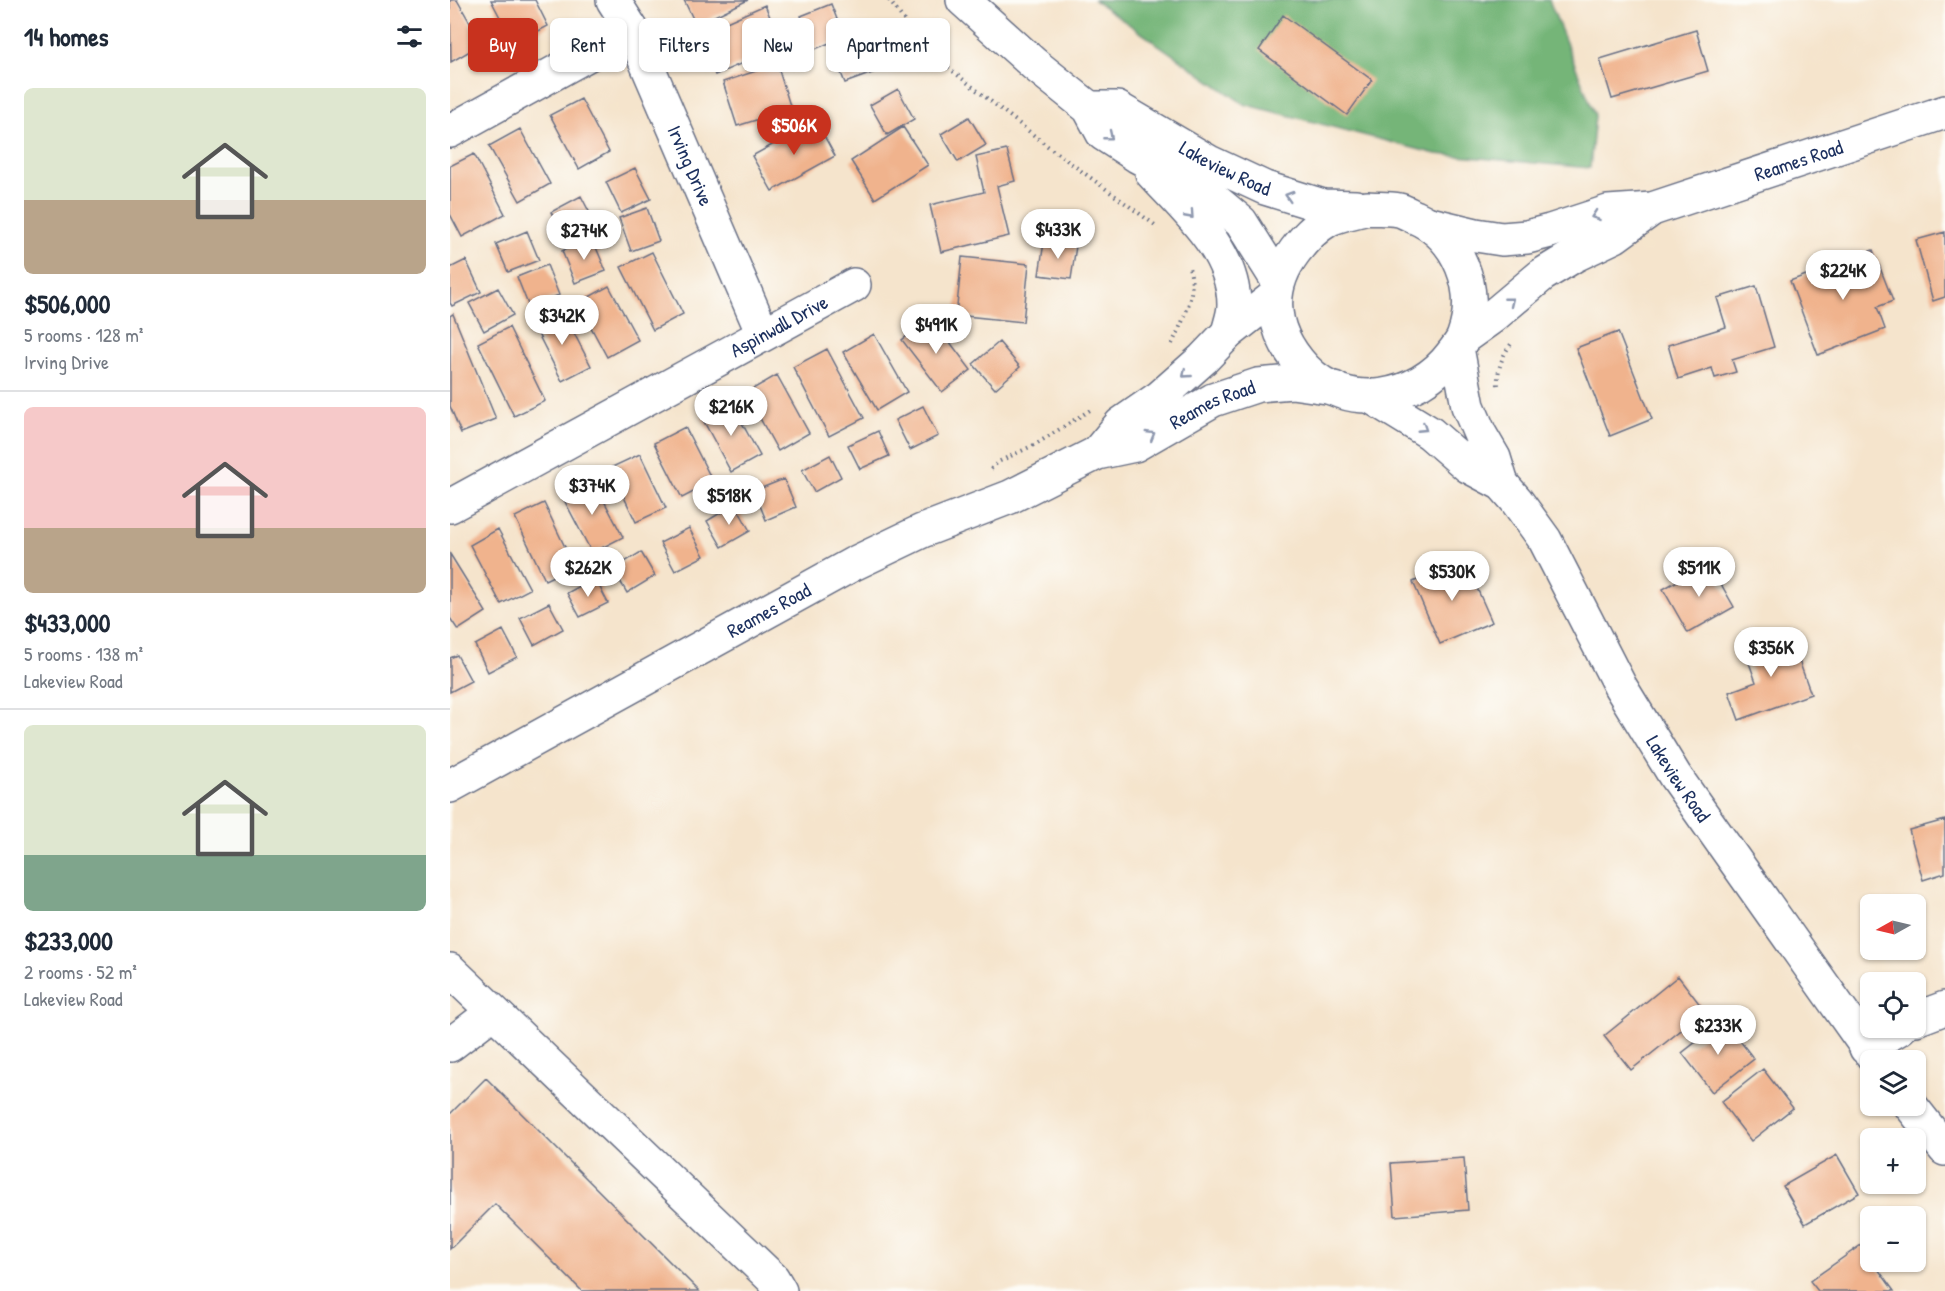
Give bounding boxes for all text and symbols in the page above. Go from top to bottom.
chip: Buy [468,18,538,72]
chip: Rent [550,18,627,72]
chip: Filters [639,18,730,72]
chip: New [742,18,814,72]
chip: Apartment [826,18,950,72]
text: 14 homes [24,19,109,54]
icon: filters [393,20,426,53]
pin: $506K [752,105,836,156]
text: $506K [771,111,817,138]
street label: Irving Drive [662,121,720,210]
icon: home [171,127,279,235]
one-way arrow [1102,129,1113,140]
street label: Reames Road [1751,133,1846,187]
street label: Lakeview Road [1175,134,1274,202]
one-way arrow [1284,191,1295,203]
one-way arrow [1183,208,1194,219]
pin: $433K [1016,209,1100,260]
one-way arrow [1590,209,1601,222]
pin: $274K [542,210,626,261]
text: $433K [1035,215,1081,242]
text: $274K [560,216,608,243]
pin: $224K [1801,250,1885,301]
text: $224K [1820,256,1866,283]
text: $506,000 [24,286,110,321]
street label: Aspinwall Drive [725,288,832,363]
pin: $342K [520,295,604,346]
one-way arrow [1503,298,1514,309]
text: $342K [539,301,585,328]
pin: $491K [894,304,978,355]
text: $491K [915,310,957,337]
text: 5 rooms · 128 m² [24,321,143,348]
text: Irving Drive [24,348,109,375]
one-way arrow [1182,367,1193,378]
street label: Reames Road [1164,373,1259,435]
pin: $216K [689,386,773,437]
text: $216K [708,392,754,419]
one-way arrow [1417,421,1427,433]
one-way arrow [1145,432,1156,443]
icon: home [171,446,279,554]
pin: $374K [550,465,634,516]
text: $374K [569,471,615,498]
pin: $518K [687,475,771,526]
text: $518K [707,481,751,508]
pin: $262K [546,547,630,598]
pin: $511K [1657,547,1741,598]
pin: $530K [1410,551,1494,602]
text: $262K [564,553,612,580]
text: $511K [1677,553,1721,580]
text: $530K [1429,557,1475,584]
street label: Reames Road [722,576,815,644]
text: $433,000 [24,605,110,640]
pin: $356K [1729,627,1813,678]
text: $356K [1748,633,1794,660]
text: 5 rooms · 138 m² [24,640,143,667]
text: Lakeview Road [24,667,123,694]
street label: Lakeview Road [1640,730,1717,827]
icon: home [171,764,279,872]
north arrow [1860,894,1926,960]
map controls [1860,894,1926,1272]
text: $233,000 [24,923,113,958]
text: 2 rooms · 52 m² [24,958,137,985]
button: locate [1860,972,1926,1038]
text: Lakeview Road [24,985,123,1012]
pin: $233K [1676,1005,1760,1056]
text: $233K [1694,1011,1742,1038]
button: layers [1860,1050,1926,1116]
button: + [1860,1128,1926,1194]
button: − [1860,1206,1926,1272]

